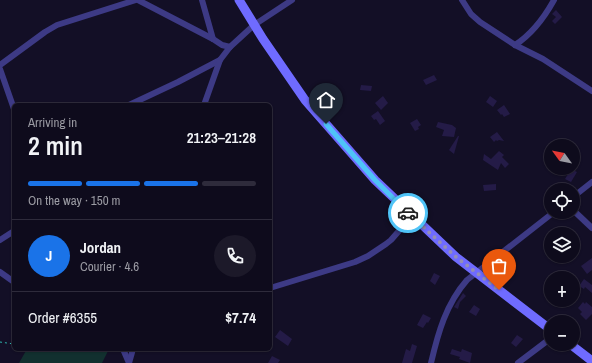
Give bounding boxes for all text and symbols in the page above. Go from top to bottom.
pin [309,83,343,124]
icon: home [315,89,337,111]
text: Arriving in [28,114,77,131]
text: 21:23–21:28 [187,127,256,148]
text: 2 min [28,128,83,163]
north arrow [544,139,580,175]
map controls [544,139,580,351]
button: locate [544,183,580,219]
text: On the way · 150 m [28,192,120,209]
courier [388,193,428,233]
icon: car [397,202,419,224]
button: layers [544,227,580,263]
button: phone [214,235,256,277]
text: Jordan [80,237,121,258]
text: J [46,245,52,266]
pin [482,249,516,290]
icon: bag [488,255,510,277]
text: Courier · 4.6 [80,258,139,275]
button: + [544,271,580,307]
text: Order #6355 [28,307,97,328]
text: $7.74 [225,307,256,328]
button: − [544,315,580,351]

